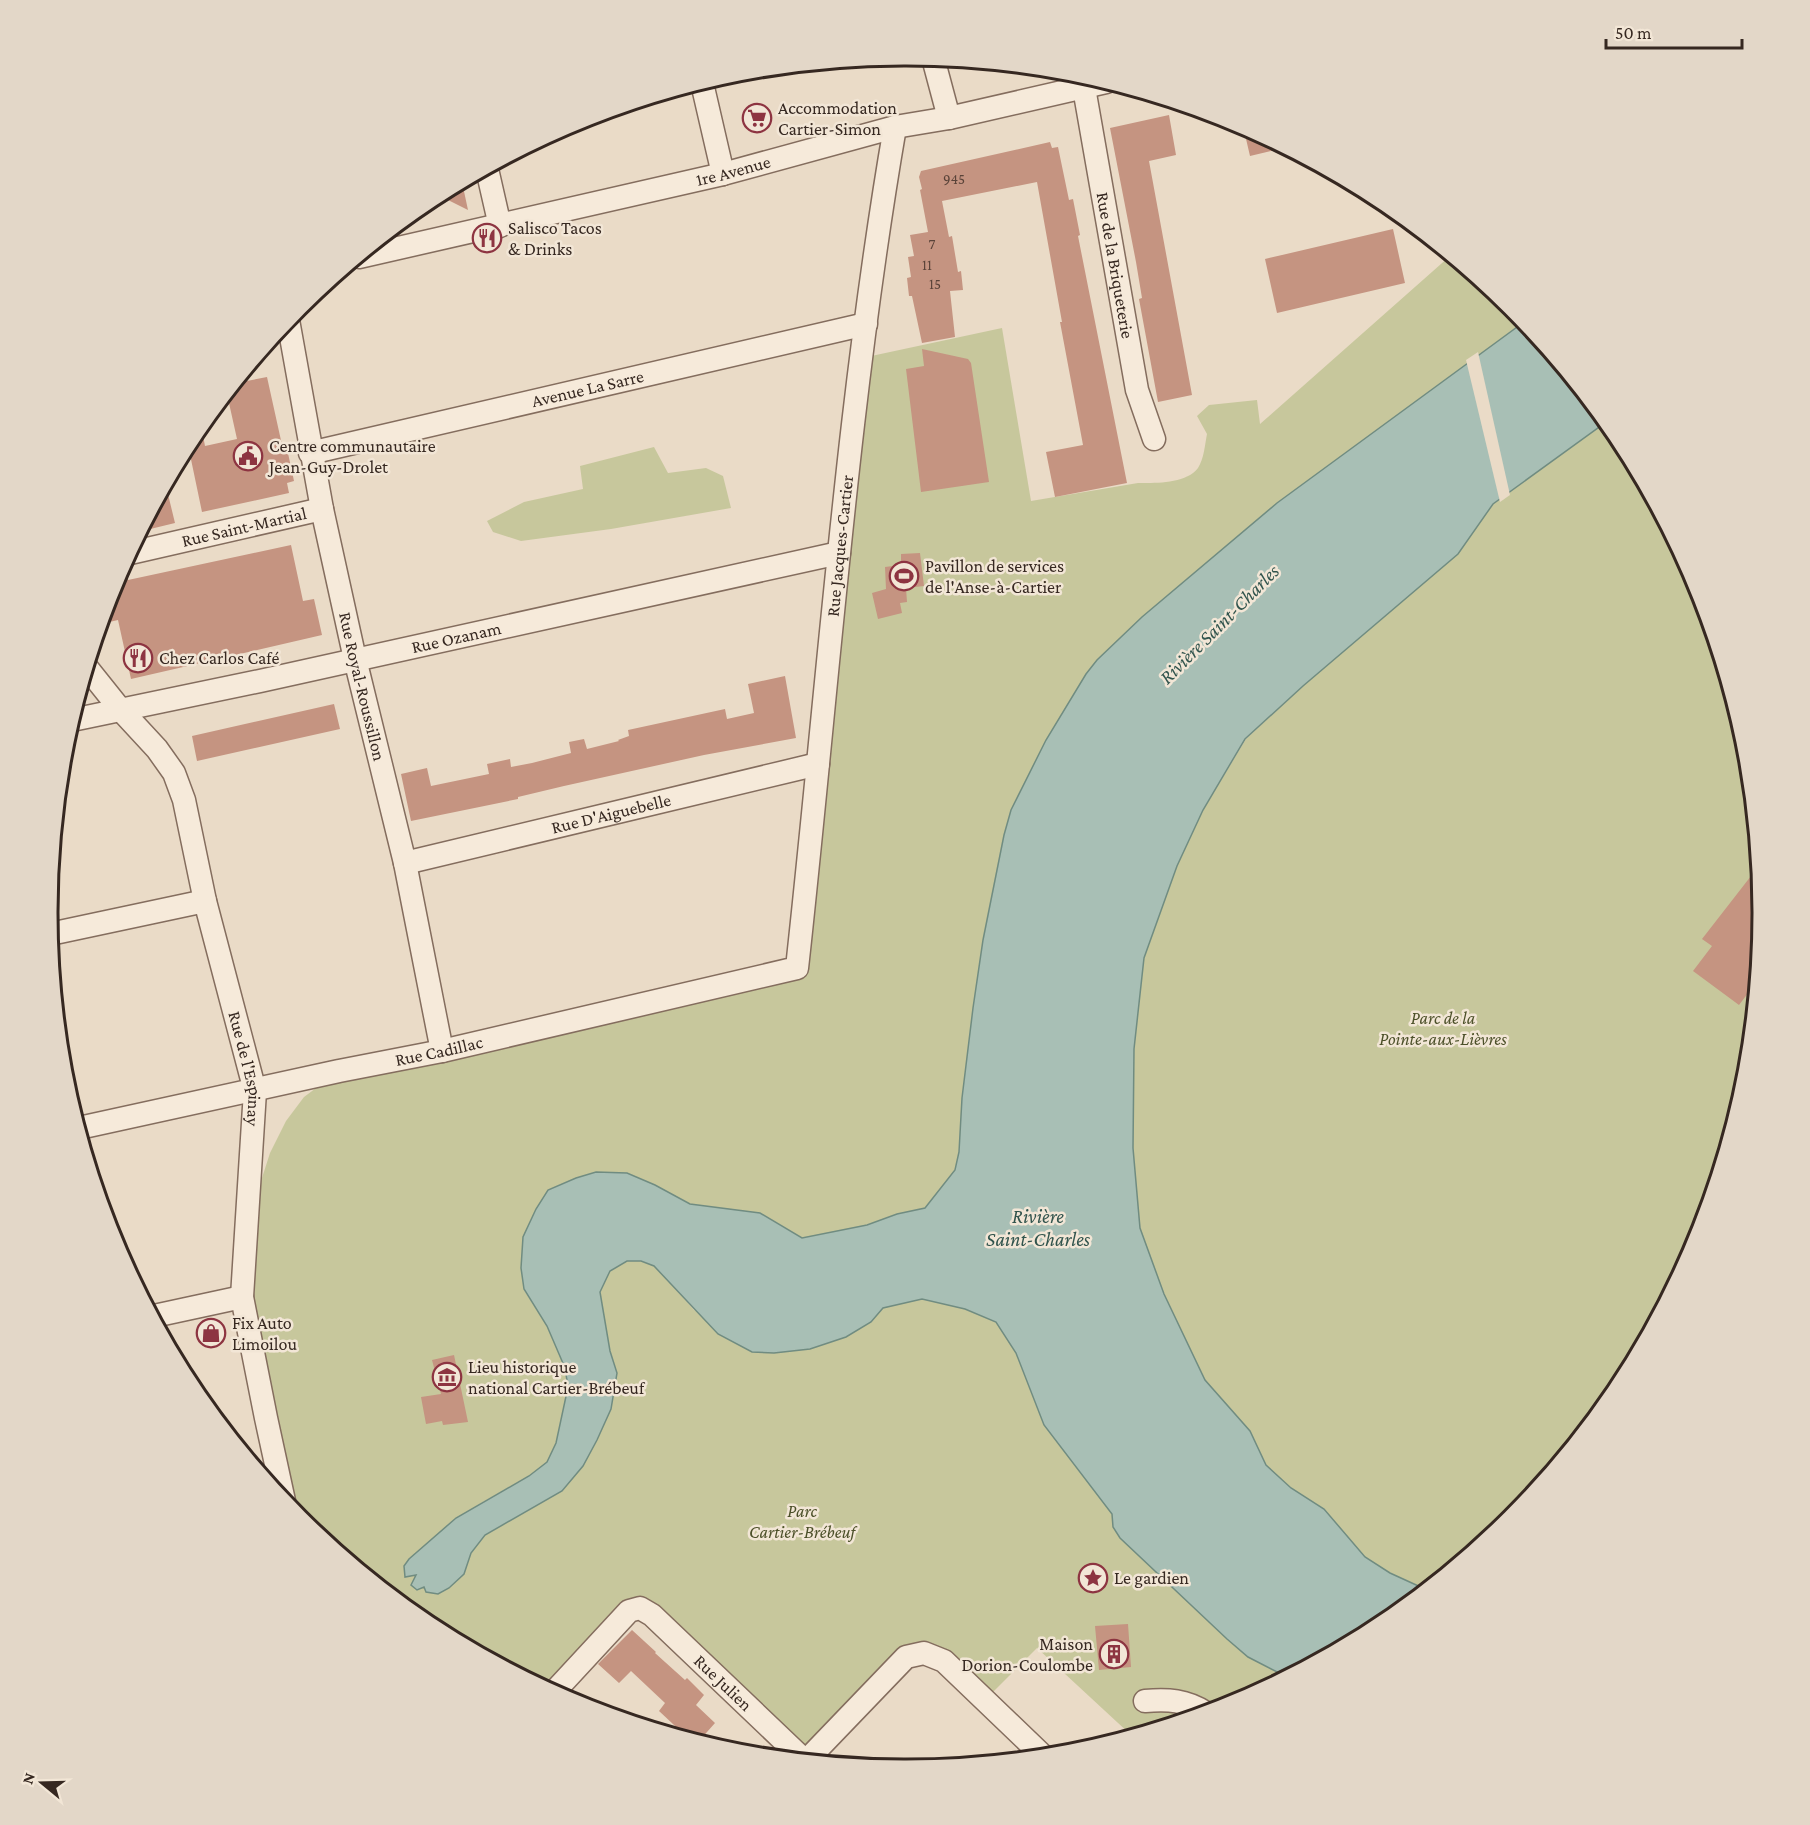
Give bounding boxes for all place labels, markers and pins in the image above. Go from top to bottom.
place label: Accommodation Cartier-Simon [778,98,897,139]
supermarket icon: Accommodation Cartier-Simon [741,102,773,134]
place label: Salisco Tacos & Drinks [508,218,602,259]
restaurant icon: Salisco Tacos & Drinks [471,222,503,254]
place label: Centre communautaire Jean-Guy-Drolet [267,436,436,477]
public building icon: Centre communautaire Jean-Guy-Drolet [232,440,264,472]
place label: Pavillon de services de l'Anse-à-Cartier [925,556,1064,597]
sports icon: Pavillon de services de l'Anse-à-Cartier [888,560,920,592]
restaurant icon: Chez Carlos Café [122,642,154,674]
place label: Chez Carlos Café [159,648,280,668]
place label: Fix Auto Limoilou [232,1313,297,1354]
shop icon: Fix Auto Limoilou [195,1317,227,1349]
place label: Lieu historique national Cartier-Brébeuf [468,1357,646,1398]
museum icon: Lieu historique national Cartier-Brébeuf [431,1361,463,1393]
place icon: Le gardien [1077,1562,1109,1594]
place label: Le gardien [1114,1568,1189,1588]
place label: Maison Dorion-Coulombe [961,1634,1093,1675]
building icon: Maison Dorion-Coulombe [1098,1638,1130,1670]

